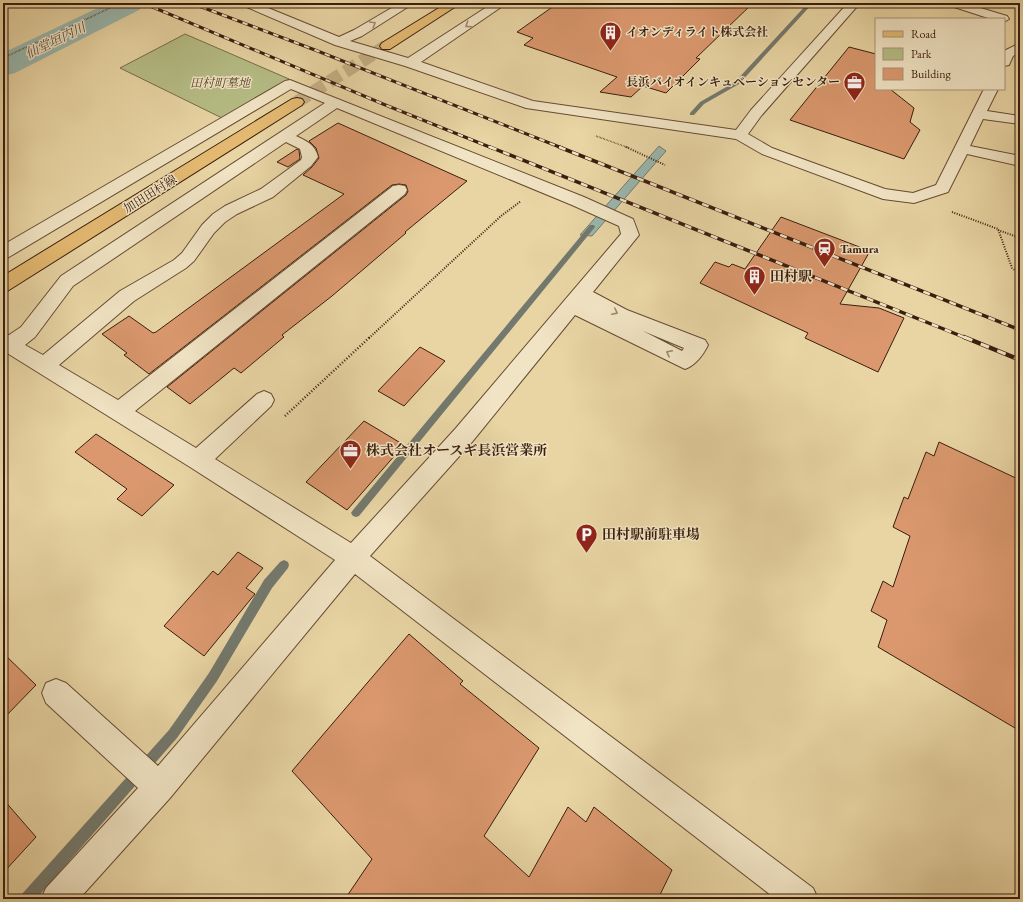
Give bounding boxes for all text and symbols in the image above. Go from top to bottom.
water label: 仙堂垣内川 [22,18,90,62]
legend [875,18,1005,90]
building icon: イオンディライト株式会社 [598,19,624,52]
one-way arrow [466,20,473,27]
one-way arrow [369,21,376,28]
place label: イオンディライト株式会社 [626,24,768,40]
text: Road [911,26,937,42]
text: Park [911,46,932,62]
text: Building [911,66,952,82]
office icon: 長浜バイオインキュベーションセンター [842,69,868,102]
place label: 長浜バイオインキュベーションセンター [626,74,840,90]
park label: 田村町墓地 [190,75,252,91]
street label: 加田田村線 [120,171,180,217]
station icon: Tamura [812,236,838,269]
place label: Tamura [840,241,880,257]
building icon: 田村駅 [741,263,767,296]
place label: 田村駅 [770,267,812,285]
one-way arrow [610,307,618,315]
one-way arrow [666,350,673,358]
office icon: 株式会社オースギ長浜営業所 [337,437,363,470]
place label: 株式会社オースギ長浜営業所 [366,441,547,459]
parking icon: 田村駅前駐車場 [574,521,600,554]
place label: 田村駅前駐車場 [602,525,700,543]

